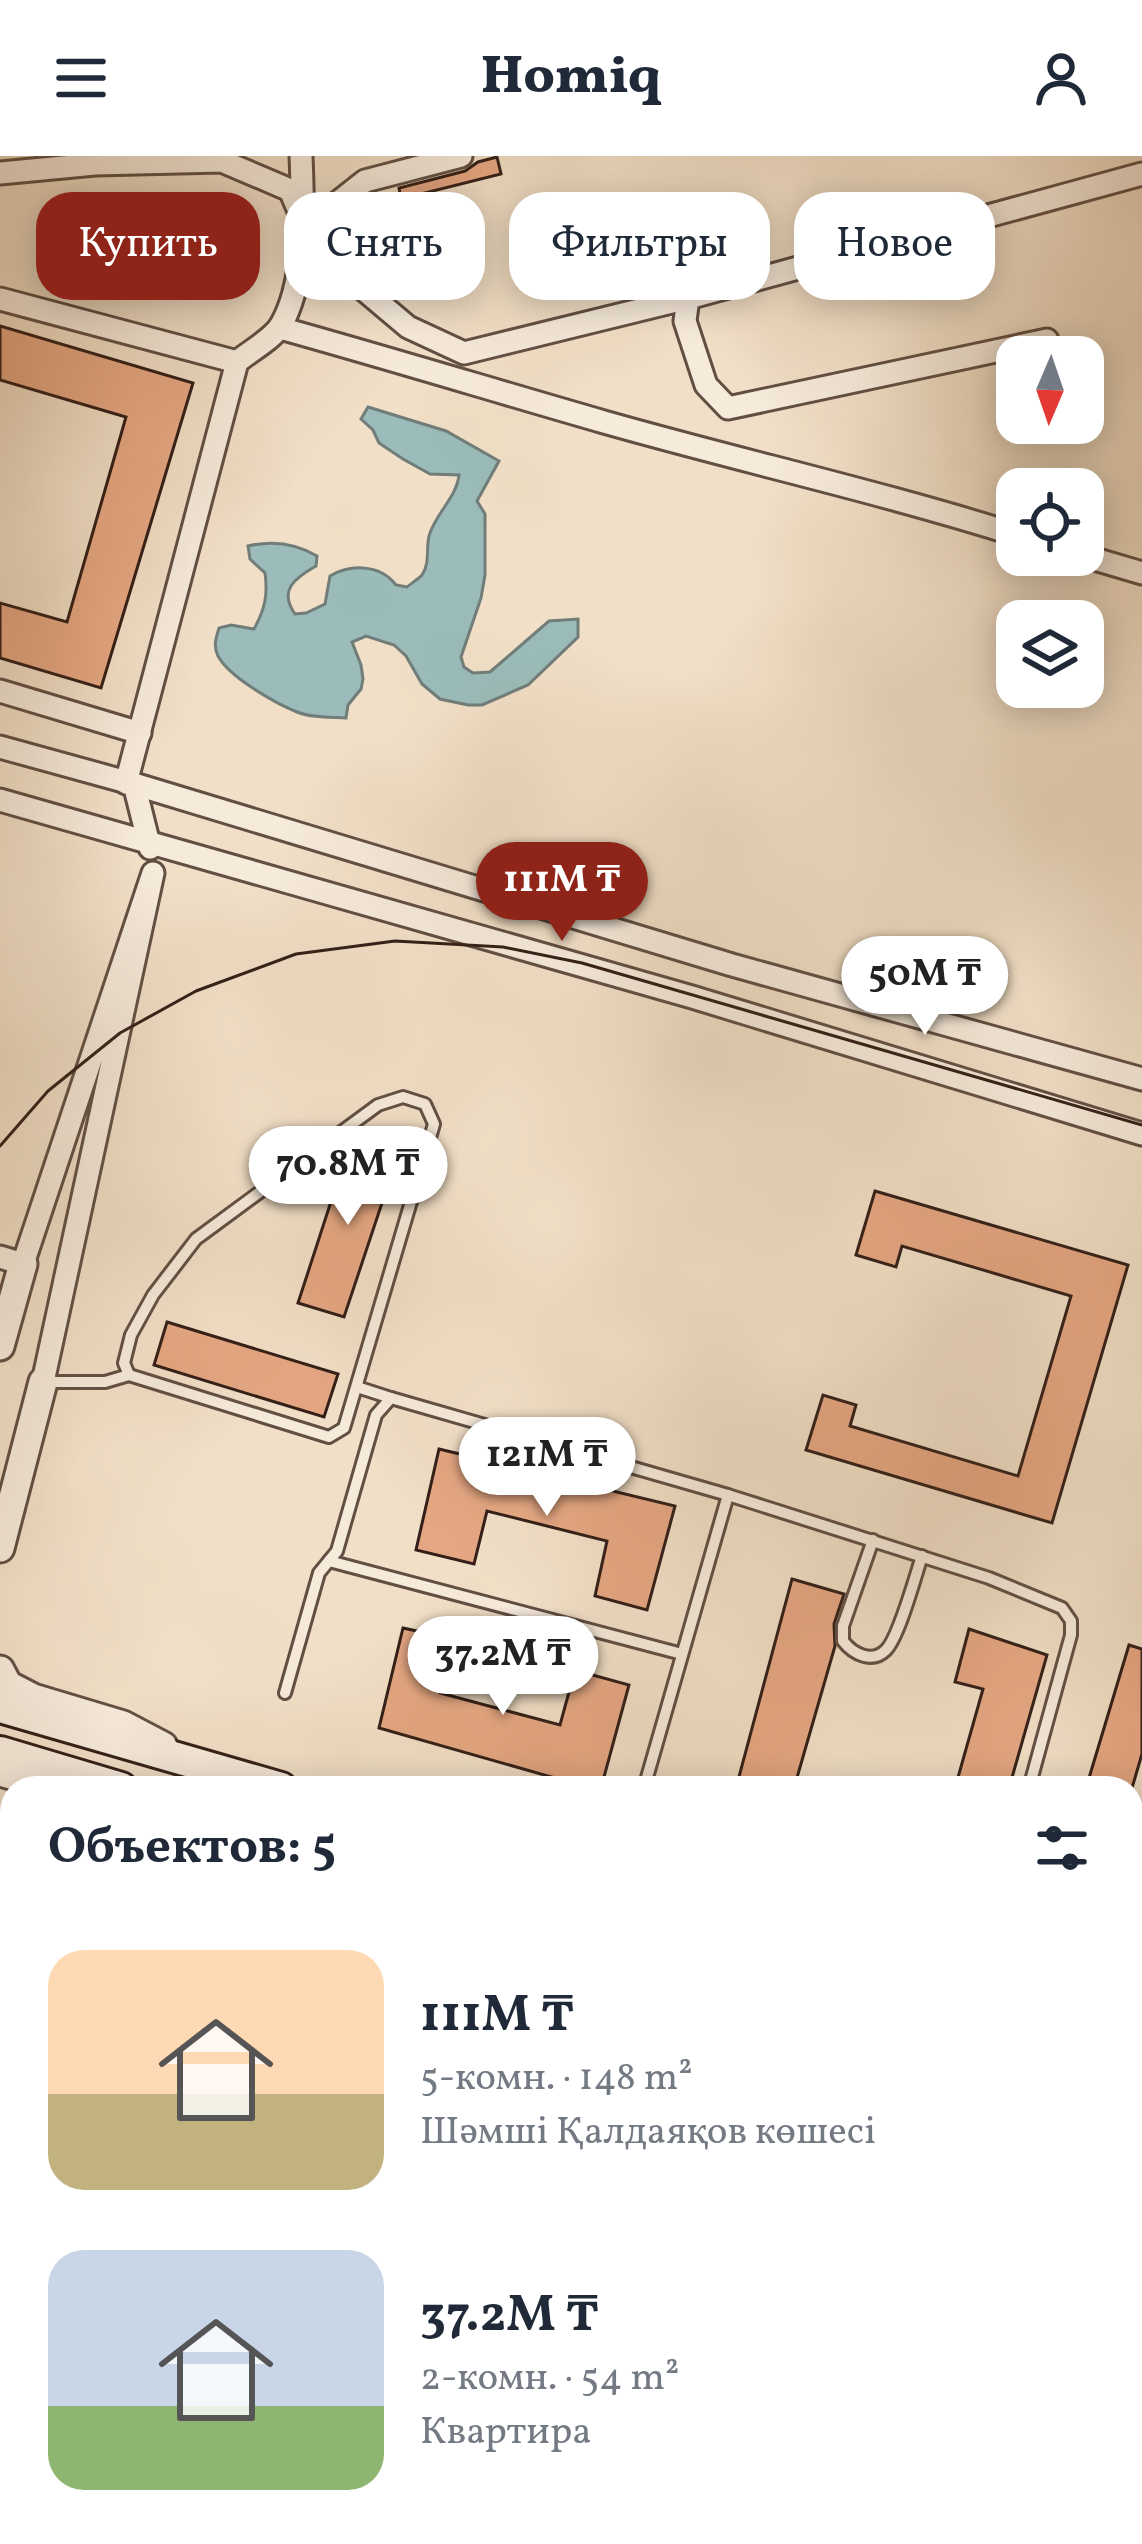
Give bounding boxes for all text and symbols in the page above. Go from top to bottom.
text: Homiq [481,41,661,116]
icon: menu [48,45,114,111]
icon: person [1028,45,1094,111]
chip: Купить [36,192,260,300]
chip: Снять [284,192,485,300]
chip: Фильтры [509,192,770,300]
chip: Новое [794,192,995,300]
north arrow [996,336,1104,444]
map controls [996,336,1104,708]
button: locate [996,468,1104,576]
button: layers [996,600,1104,708]
pin: 111M ₸ [464,842,660,944]
text: 111M ₸ [503,854,621,908]
pin: 50M ₸ [841,936,1009,1038]
text: 50M ₸ [868,948,982,1002]
pin: 70.8M ₸ [237,1126,459,1228]
text: 70.8M ₸ [276,1138,420,1192]
pin: 121M ₸ [449,1417,645,1519]
text: 121M ₸ [486,1429,608,1483]
pin: 37.2M ₸ [392,1616,614,1718]
text: 37.2M ₸ [434,1628,572,1682]
text: Объектов: 5 [48,1813,336,1884]
icon: filters [1029,1815,1095,1881]
text: 111M ₸ [420,1981,574,2052]
icon: home [144,1998,288,2142]
text: 5-комн. · 148 m² [420,2052,693,2106]
text: Шәмші Қалдаяқов көшесі [420,2106,876,2160]
text: 37.2M ₸ [420,2281,599,2352]
icon: home [144,2298,288,2442]
text: 2-комн. · 54 m² [420,2352,679,2406]
text: Квартира [420,2406,592,2460]

